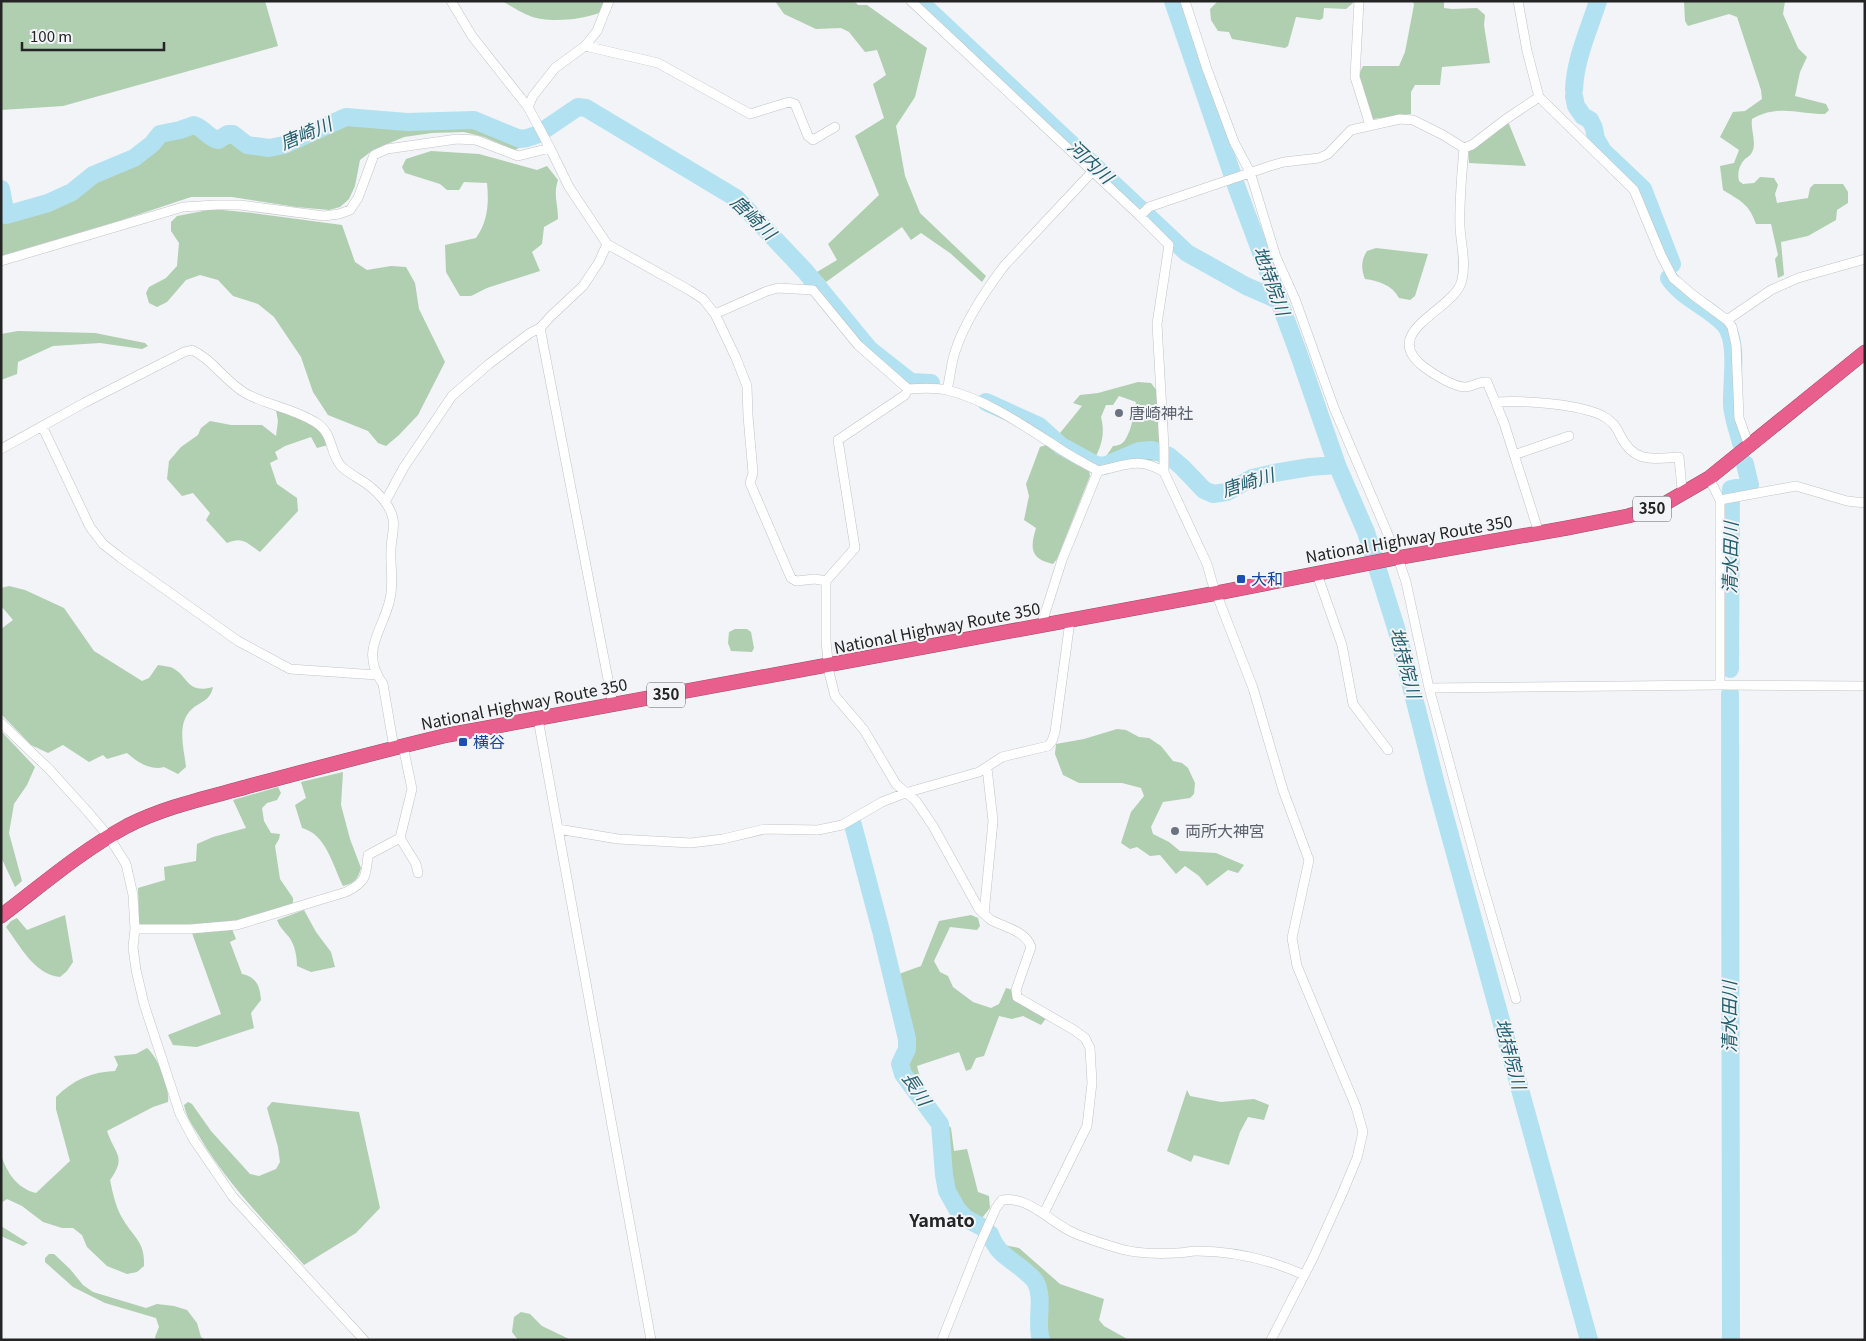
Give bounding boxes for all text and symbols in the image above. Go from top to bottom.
scale bar [22,20,165,52]
text: 100 m [30,25,72,46]
water label: 唐崎川 [275,109,337,155]
water label: 河内川 [1063,133,1121,190]
water label: 唐崎川 [726,188,784,246]
water label: 地持院川 [1248,242,1298,320]
place label: 唐崎神社 [1129,400,1193,424]
marker: 唐崎神社 [1113,407,1125,419]
water label: 唐崎川 [1218,460,1279,502]
road number: 350 [1633,496,1671,522]
street label: National Highway Route 350 [1303,508,1514,568]
water label: 清水田川 [1715,520,1743,594]
place label: 大和 [1251,566,1283,590]
marker: 大和 [1235,573,1247,585]
street label: National Highway Route 350 [832,595,1042,659]
water label: 地持院川 [1385,624,1429,703]
street label: National Highway Route 350 [419,671,629,735]
road number: 350 [647,682,685,708]
place label: 横谷 [473,729,505,753]
marker: 横谷 [457,736,469,748]
place label: 両所大神宮 [1185,818,1265,842]
marker: 両所大神宮 [1169,825,1181,837]
water label: 清水田川 [1715,979,1741,1053]
water label: 地持院川 [1490,1015,1534,1094]
water label: 長川 [897,1066,939,1112]
district label: Yamato [908,1206,975,1232]

